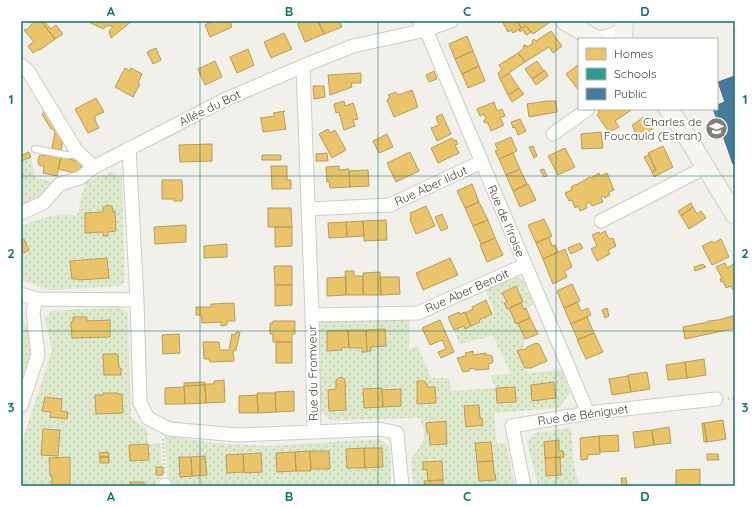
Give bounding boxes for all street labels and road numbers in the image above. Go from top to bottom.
street label: Allée du Bot [177,86,243,129]
street label: Rue Aber Ildut [392,162,470,209]
street label: Rue de l'Iroise [485,183,528,259]
street label: Rue Aber Benoit [423,265,511,316]
street label: Rue du Fromveur [304,324,321,421]
street label: Rue de Béniguet [537,401,629,428]

